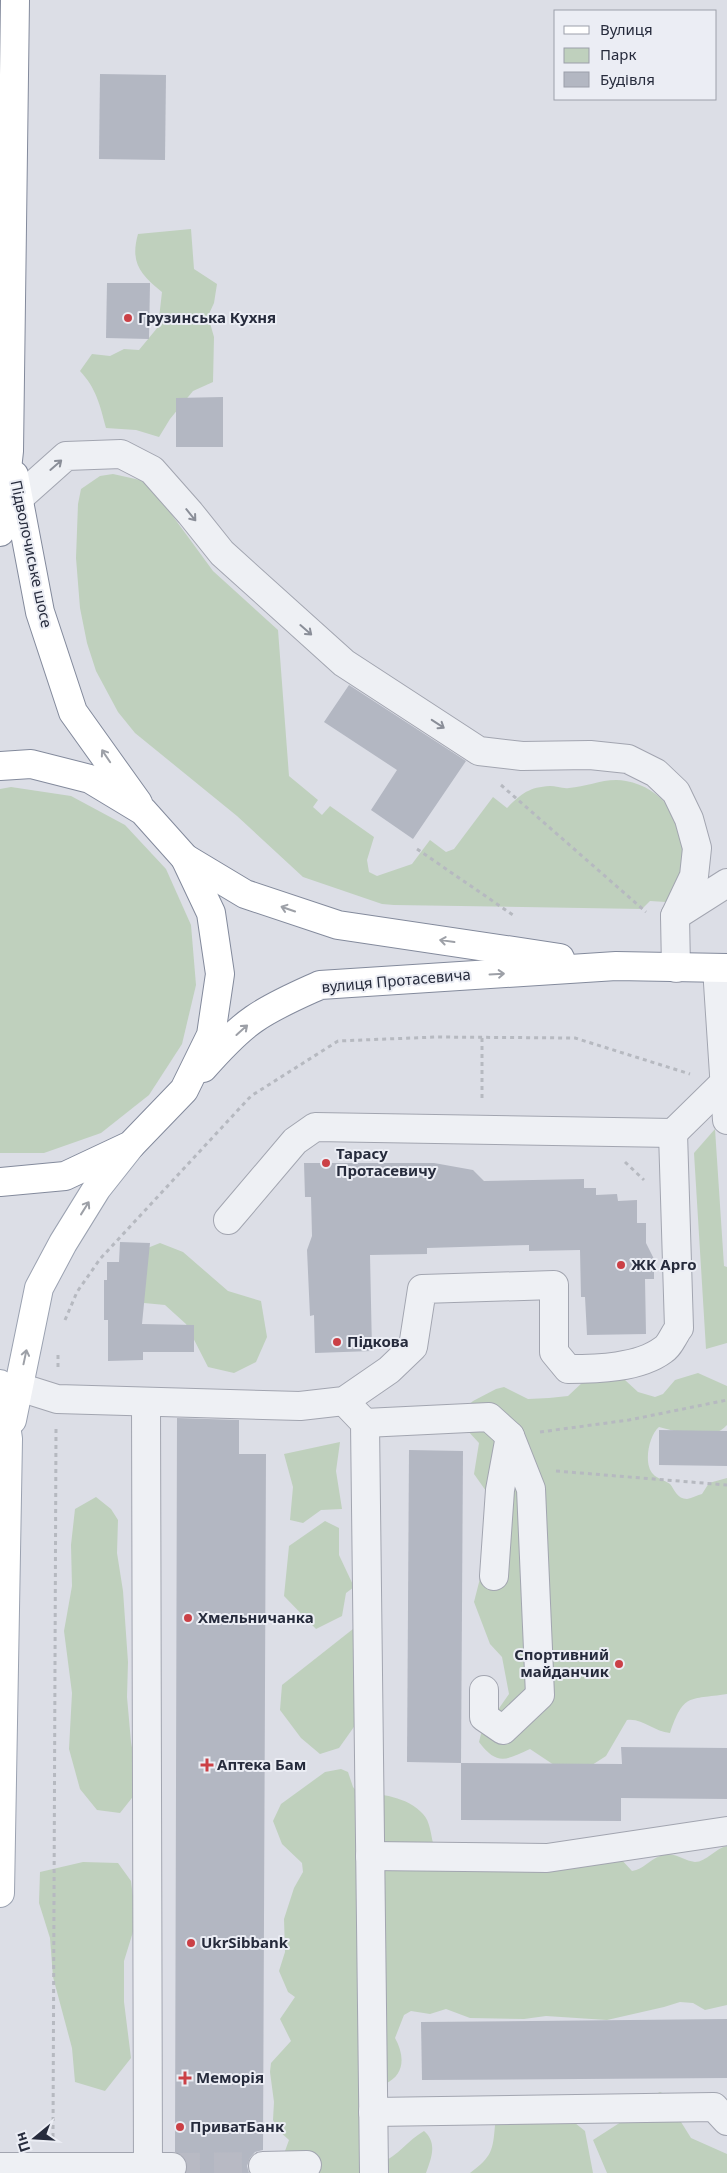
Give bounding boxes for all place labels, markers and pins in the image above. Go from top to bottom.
place label: Грузинська Кухня [138,307,276,327]
marker: Грузинська Кухня [122,312,134,324]
place label: Тарасу Протасевичу [336,1143,437,1180]
marker: Тарасу Протасевичу [320,1157,332,1169]
place label: ЖК Арго [631,1254,696,1274]
marker: ЖК Арго [615,1259,627,1271]
place label: Підкова [347,1331,409,1351]
marker: Підкова [331,1336,343,1348]
place label: Хмельничанка [198,1607,314,1627]
marker: Хмельничанка [182,1612,194,1624]
place label: Спортивний майданчик [514,1644,610,1681]
marker: Спортивний майданчик [613,1658,625,1670]
place label: Аптека Бам [217,1754,306,1774]
marker: Аптека Бам [201,1759,213,1771]
place label: UkrSibbank [201,1932,289,1952]
marker: UkrSibbank [185,1937,197,1949]
place label: Меморія [196,2067,264,2087]
marker: Меморія [178,2071,192,2085]
place label: ПриватБанк [190,2116,285,2136]
marker: ПриватБанк [174,2121,186,2133]

